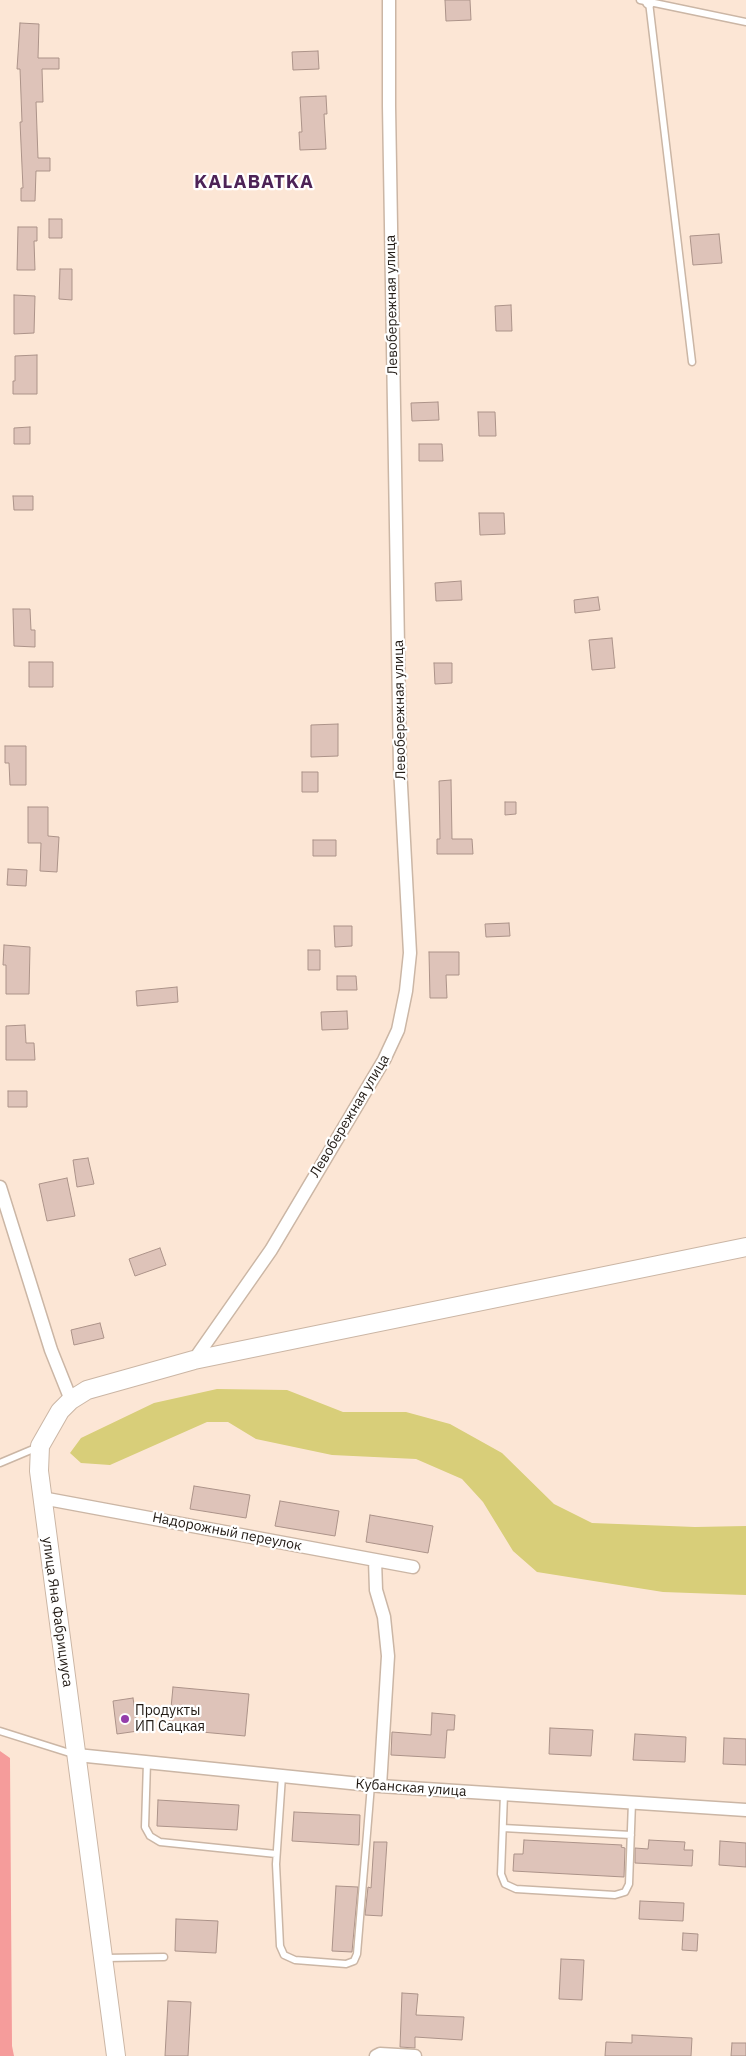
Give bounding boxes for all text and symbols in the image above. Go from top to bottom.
district label: KALABATKA [193,172,315,194]
street label: Левобережная улица [382,235,402,375]
street label: Левобережная улица [390,640,410,780]
street label: Левобережная улица [307,1052,393,1180]
street label: Надорожный переулок [151,1509,303,1555]
street label: улица Яна Фабрициуса [38,1536,76,1688]
place label: Продукты ИП Сацкая [135,1703,205,1735]
marker: Продукты ИП Сацкая [119,1713,131,1725]
street label: Кубанская улица [355,1776,467,1800]

